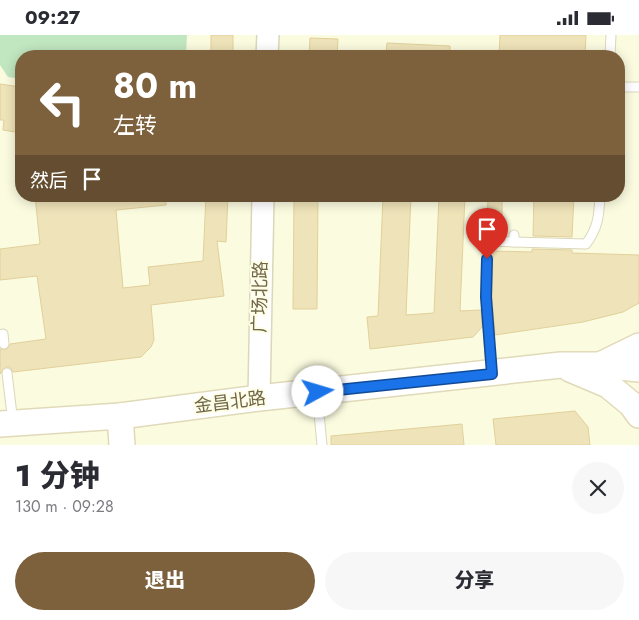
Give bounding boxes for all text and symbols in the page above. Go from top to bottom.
text: 09:27 [25,4,80,31]
text: 80 m [113,61,197,111]
icon: left [30,70,95,135]
text: 左转 [113,109,157,141]
icon: arrive [78,165,106,193]
text: 然后 [30,167,68,194]
pin [466,208,508,259]
icon: arrive [473,215,501,243]
street label: 广场北路 [246,261,274,333]
position arrow [291,365,343,417]
street label: 金昌北路 [193,385,267,419]
text: 1 分钟 [15,454,100,497]
button: close [572,462,624,514]
text: 130 m · 09:28 [15,495,114,518]
button: 退出 [15,552,315,610]
button: 分享 [325,552,624,610]

